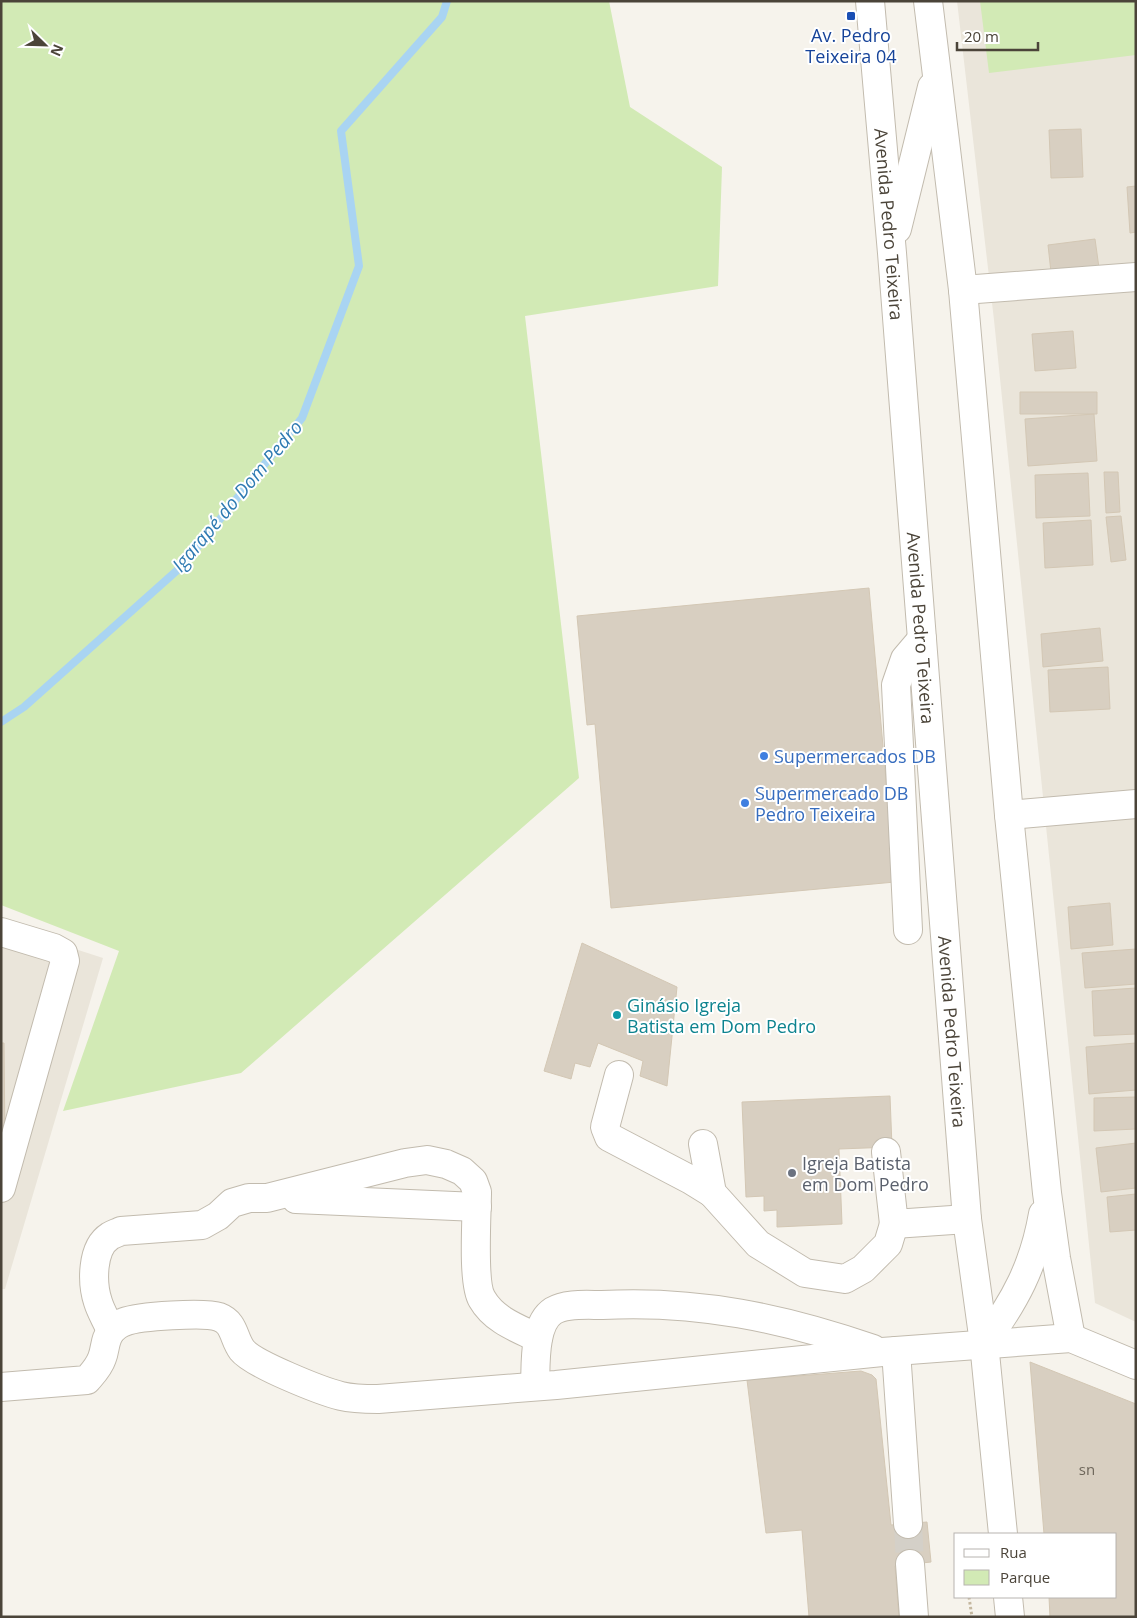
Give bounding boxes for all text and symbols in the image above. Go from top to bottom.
marker: Av. Pedro Teixeira 04 [845,10,857,22]
north arrow [20,20,70,70]
scale bar [957,20,1038,52]
place label: Av. Pedro Teixeira 04 [805,23,897,68]
text: 20 m [964,26,999,46]
text: N [46,41,68,59]
street label: Avenida Pedro Teixeira [869,127,909,321]
water label: Igarapé do Dom Pedro [166,415,308,577]
street label: Avenida Pedro Teixeira [902,531,941,725]
place label: Supermercados DB [774,744,936,768]
marker: Supermercados DB [758,750,770,762]
place label: Supermercado DB Pedro Teixeira [755,781,908,826]
marker: Supermercado DB Pedro Teixeira [739,797,751,809]
street label: Avenida Pedro Teixeira [933,935,972,1129]
place label: Ginásio Igreja Batista em Dom Pedro [627,993,816,1038]
marker: Ginásio Igreja Batista em Dom Pedro [611,1009,623,1021]
place label: Igreja Batista em Dom Pedro [802,1151,929,1196]
marker: Igreja Batista em Dom Pedro [786,1167,798,1179]
house number: sn [1079,1459,1095,1479]
legend [954,1533,1117,1598]
text: Rua [1000,1542,1027,1562]
text: Parque [1000,1567,1050,1587]

